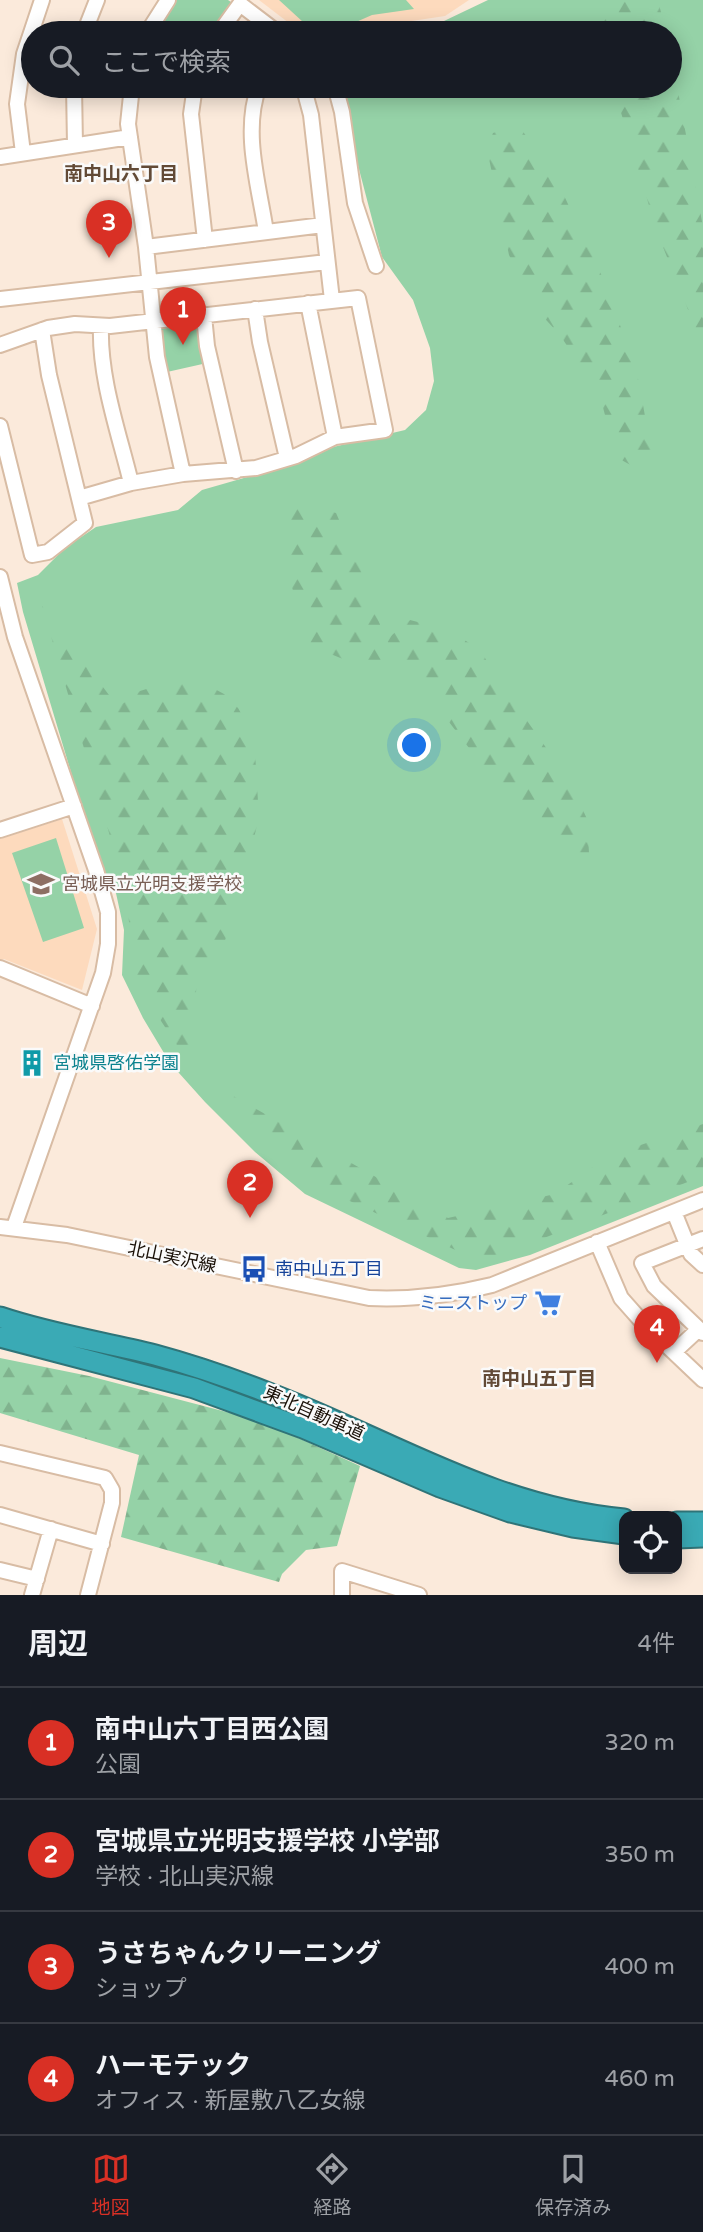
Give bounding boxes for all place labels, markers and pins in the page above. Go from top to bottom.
pin: 3 [86,200,132,258]
pin: 1 [160,287,206,345]
school or university icon: 宮城県立光明支援学校 [26,869,56,899]
place label: 宮城県立光明支援学校 [62,873,242,895]
building icon: 宮城県啓佑学園 [17,1048,47,1078]
place label: 宮城県啓佑学園 [53,1052,179,1074]
pin: 2 [227,1160,273,1218]
bus stop icon: 南中山五丁目 [239,1254,269,1284]
place label: 南中山五丁目 [275,1258,383,1280]
supermarket icon: ミニストップ [533,1288,563,1318]
place label: ミニストップ [419,1292,527,1314]
pin: 4 [634,1305,680,1363]

